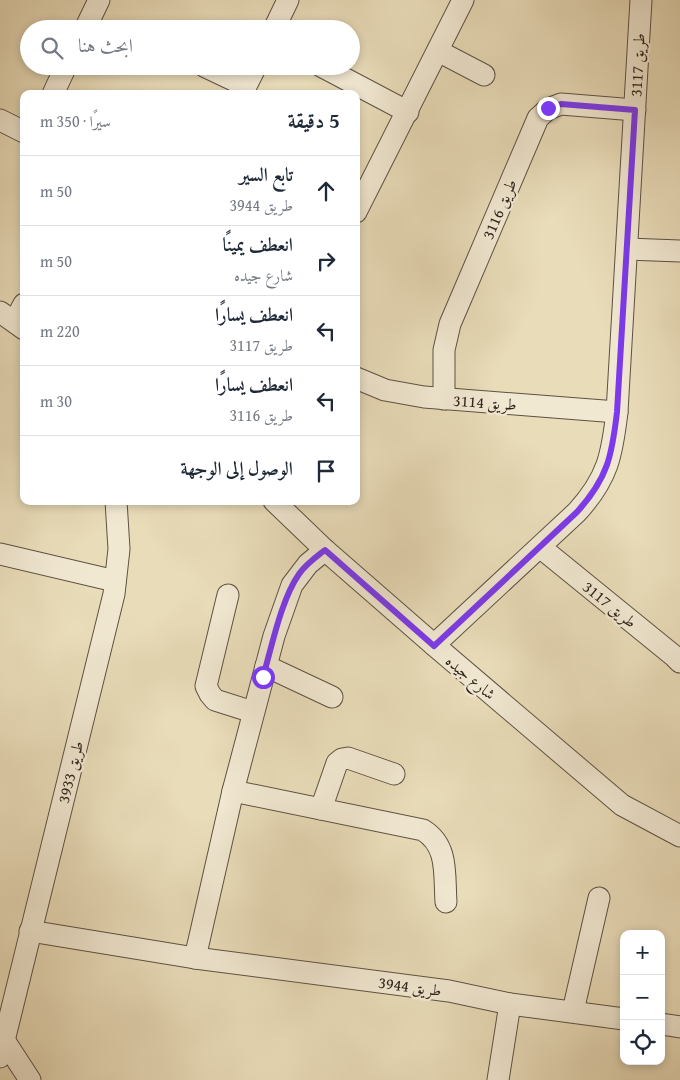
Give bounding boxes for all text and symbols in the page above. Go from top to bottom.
search box [20,20,360,75]
text: ابحث هنا [78,31,133,59]
street label: طريق 3117 [623,33,651,97]
icon: search [38,34,66,62]
route end [537,97,560,120]
text: 5 دقيقة [288,105,340,136]
text: سيرًا · 350 m [40,109,111,133]
text: تابع السير [239,160,293,188]
street label: طريق 3116 [476,175,522,243]
icon: ahead [312,177,340,205]
text: 50 m [40,179,72,203]
text: طريق 3944 [229,193,293,217]
text: انعطف يمينًا [223,230,293,258]
icon: right [312,247,340,275]
text: 50 m [40,249,72,273]
text: شارع جيده [234,263,293,287]
text: انعطف يسارًا [215,300,293,328]
icon: left [312,317,340,345]
text: 220 m [40,319,80,343]
text: طريق 3117 [229,333,293,357]
text: انعطف يسارًا [215,370,293,398]
icon: left [312,387,340,415]
street label: طريق 3114 [452,388,518,416]
text: 30 m [40,389,72,413]
text: طريق 3116 [229,403,293,427]
text: الوصول إلى الوجهة [181,454,293,482]
icon: arrive [312,457,340,485]
street label: طريق 3117 [578,575,642,633]
street label: شارع جيده [439,649,501,707]
route start [252,666,275,689]
street label: طريق 3933 [51,738,89,806]
map controls [620,930,665,1065]
button: + [620,930,665,975]
street label: طريق 3944 [377,970,443,1002]
button: − [620,975,665,1020]
button: locate [620,1020,665,1065]

